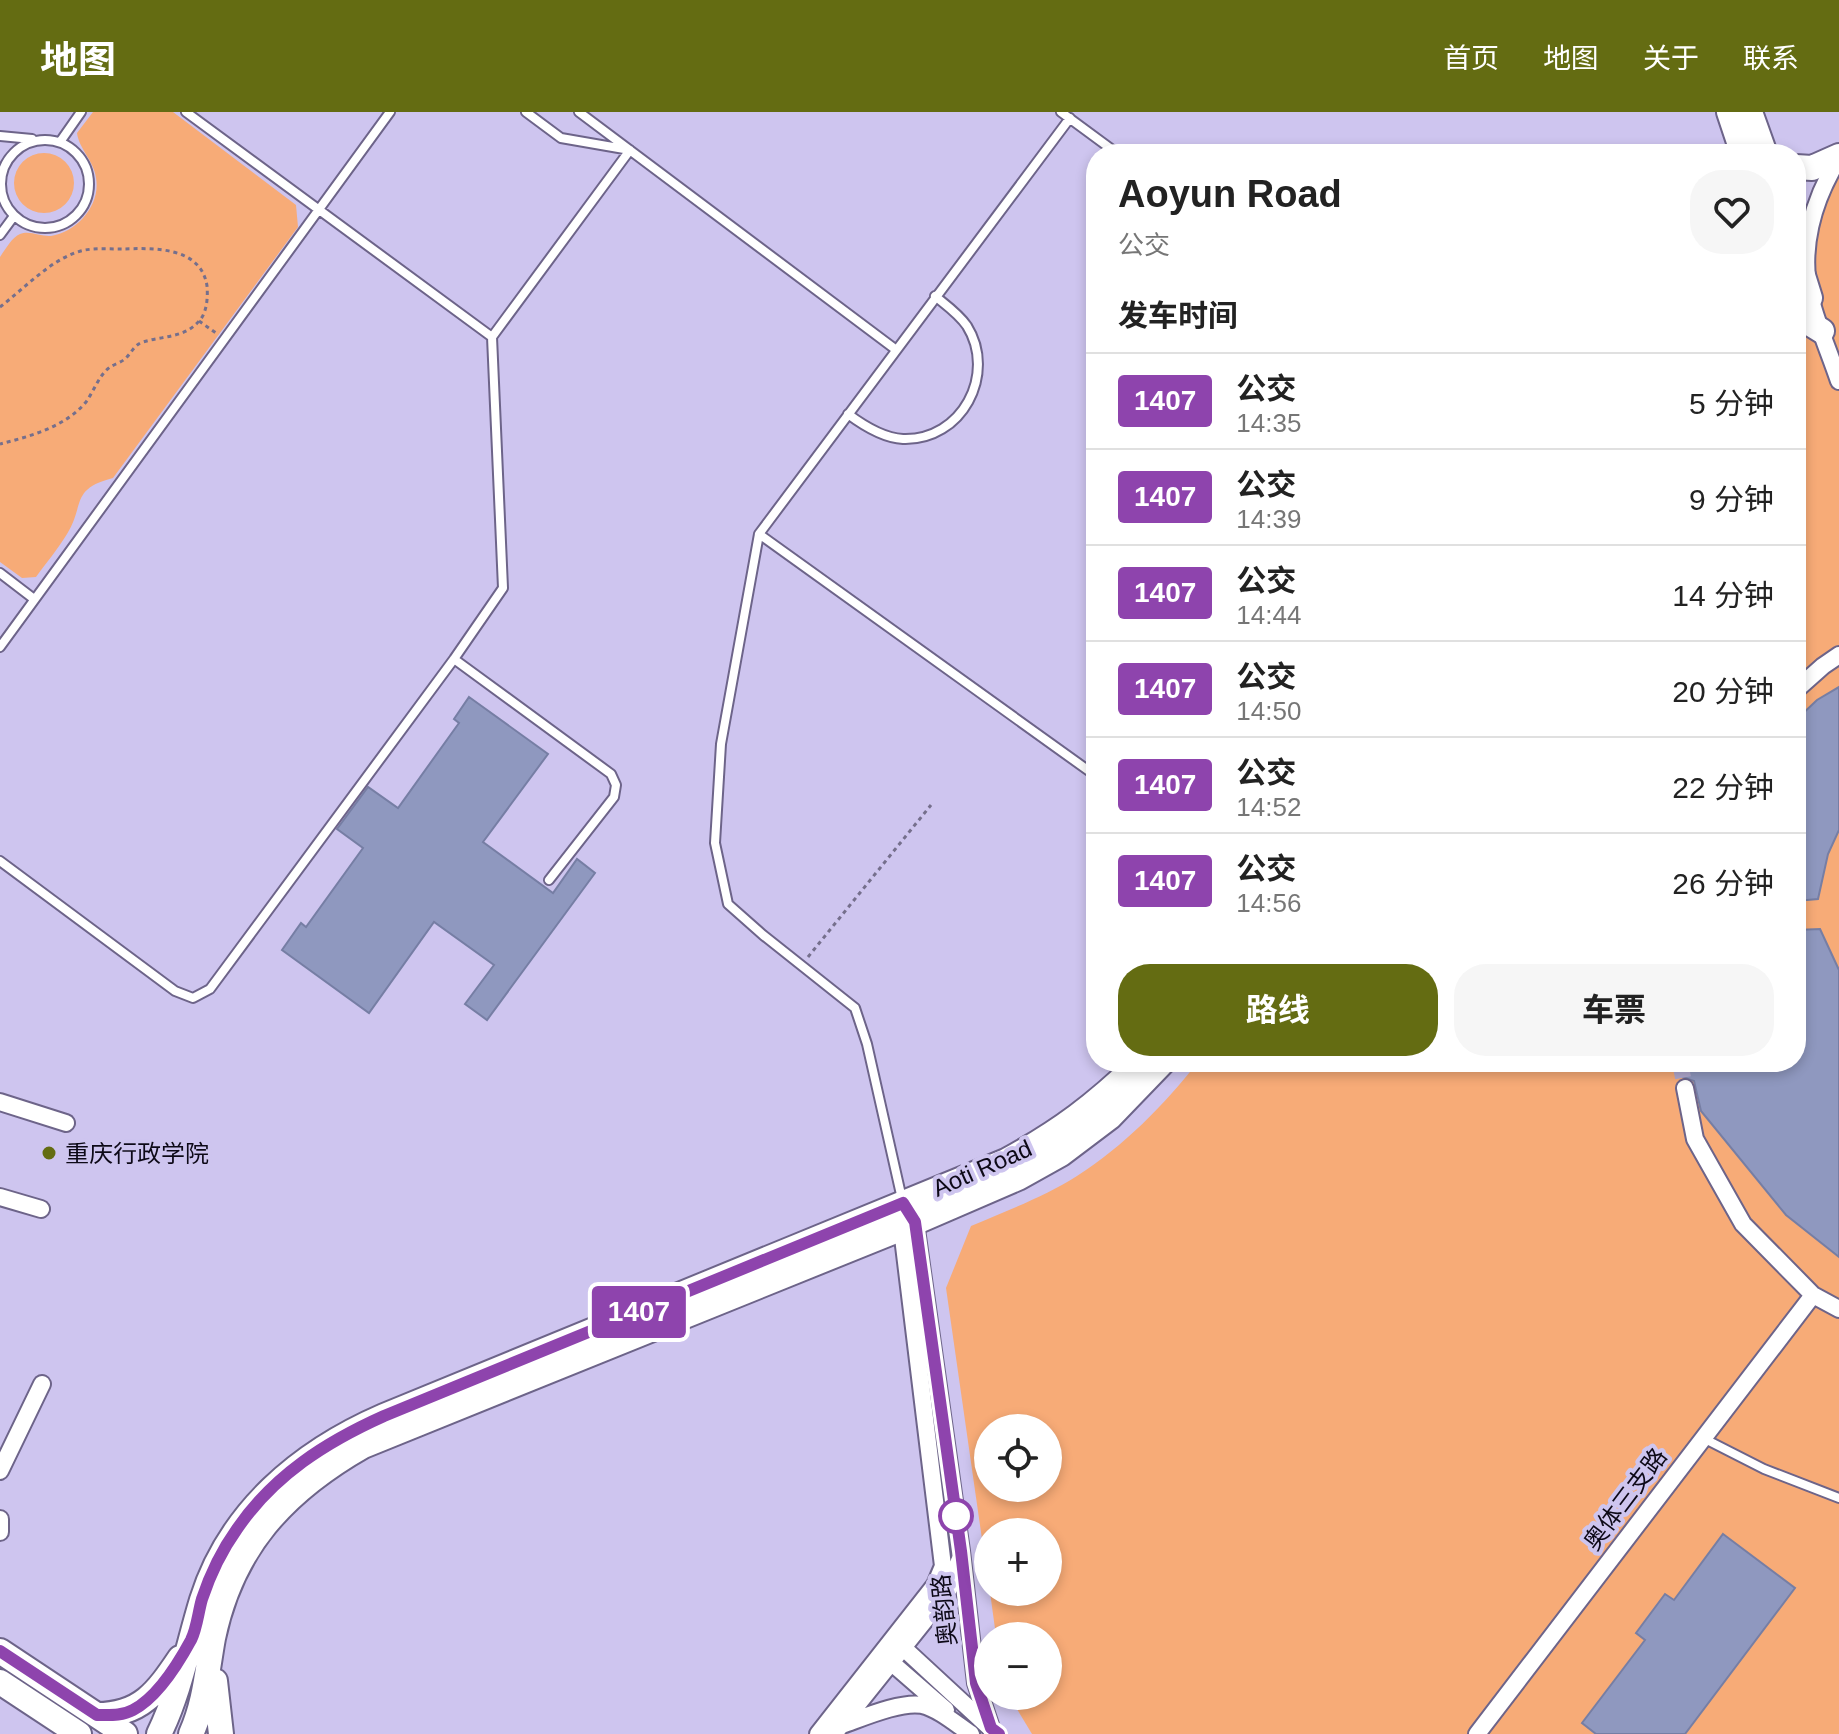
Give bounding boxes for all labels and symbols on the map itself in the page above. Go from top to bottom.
street label: Aoti Road [928,1134,1036,1202]
place label: 重庆行政学院 [65,1140,209,1167]
marker: 重庆行政学院 [40,1144,58,1162]
line badge: 1407 [583,1286,695,1338]
street label: 奥体三支路 [1578,1443,1672,1555]
unlabelled marker [939,1499,973,1533]
street label: 奥韵路 [927,1573,961,1647]

